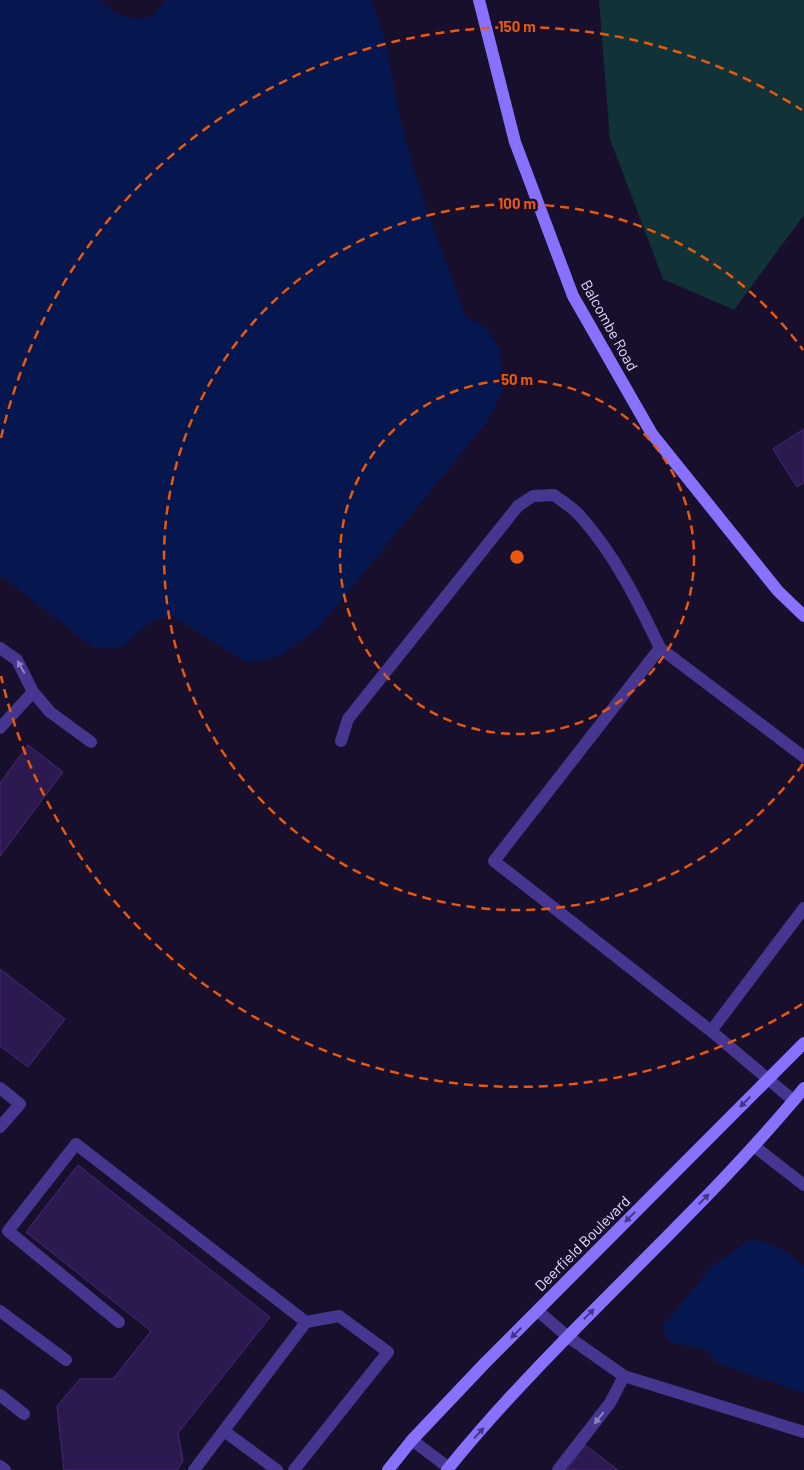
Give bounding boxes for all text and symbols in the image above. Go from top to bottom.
text: 150 m [498,17,536,35]
text: 100 m [498,194,536,212]
street label: Balcombe Road [578,276,642,374]
text: 50 m [501,370,533,388]
centre of rings [508,548,526,566]
one-way arrow [16,660,25,673]
one-way arrow [739,1096,751,1108]
street label: Deerfield Boulevard [531,1192,633,1294]
one-way arrow [698,1193,710,1205]
one-way arrow [625,1211,637,1223]
one-way arrow [583,1308,595,1320]
one-way arrow [510,1326,522,1338]
one-way arrow [593,1411,604,1424]
one-way arrow [473,1428,485,1440]

